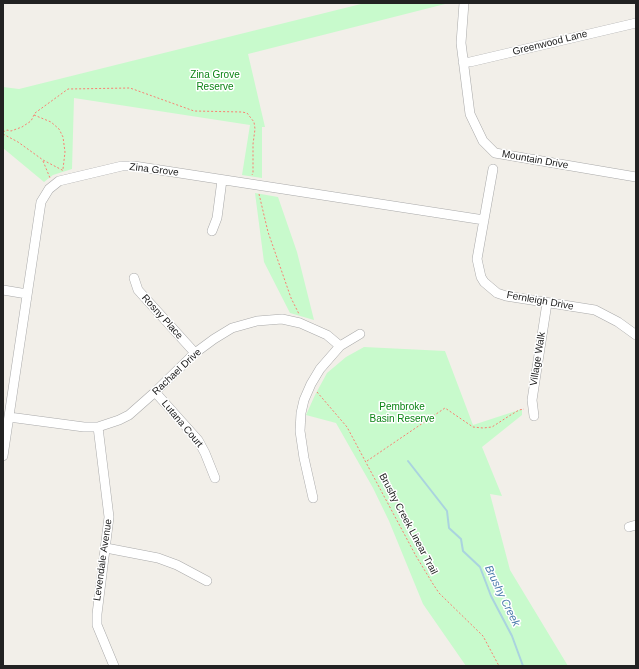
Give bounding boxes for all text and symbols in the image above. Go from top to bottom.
street label: Greenwood Lane [511,28,589,58]
park label: Zina Grove Reserve [190,69,240,92]
street label: Mountain Drive [501,148,569,172]
street label: Zina Grove [129,161,179,179]
street label: Fernleigh Drive [506,289,574,313]
street label: Rosny Place [139,292,185,342]
street label: Village Walk [528,331,548,387]
street label: Rachael Drive [150,346,204,398]
street label: Lutana Court [159,398,205,450]
park label: Pembroke Basin Reserve [369,401,435,424]
street label: Brushy Creek Linear Trail [376,471,440,577]
street label: Levendale Avenue [91,518,115,602]
water label: Brushy Creek [481,563,523,629]

